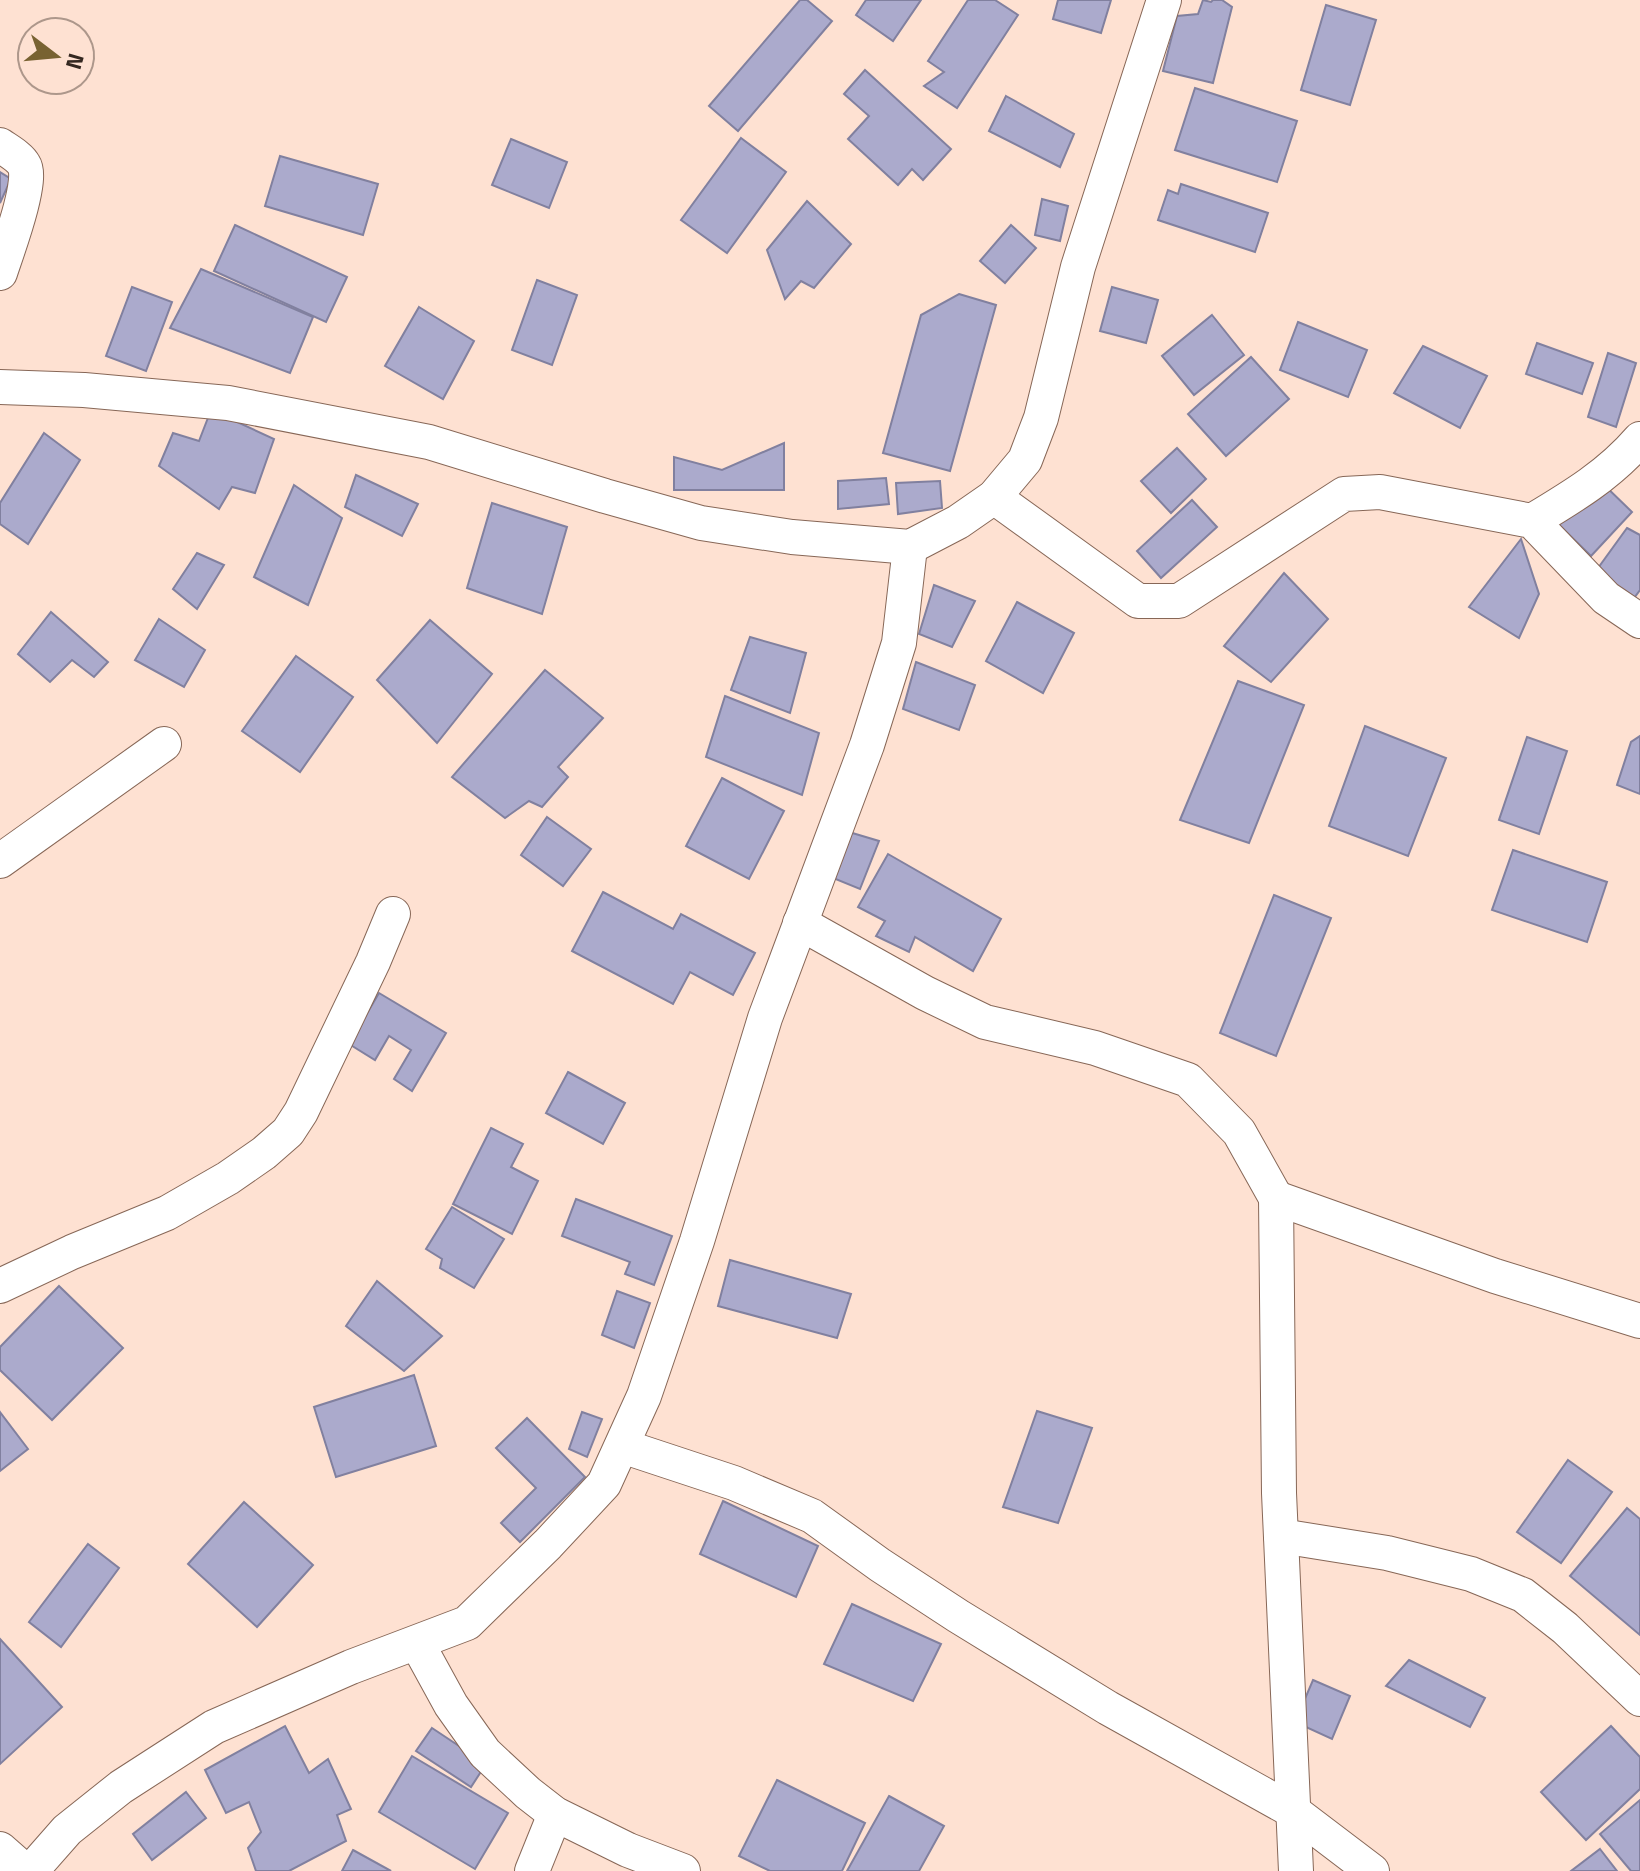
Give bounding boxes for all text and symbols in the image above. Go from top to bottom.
north arrow [16,16,96,96]
text: N [57,49,94,74]

